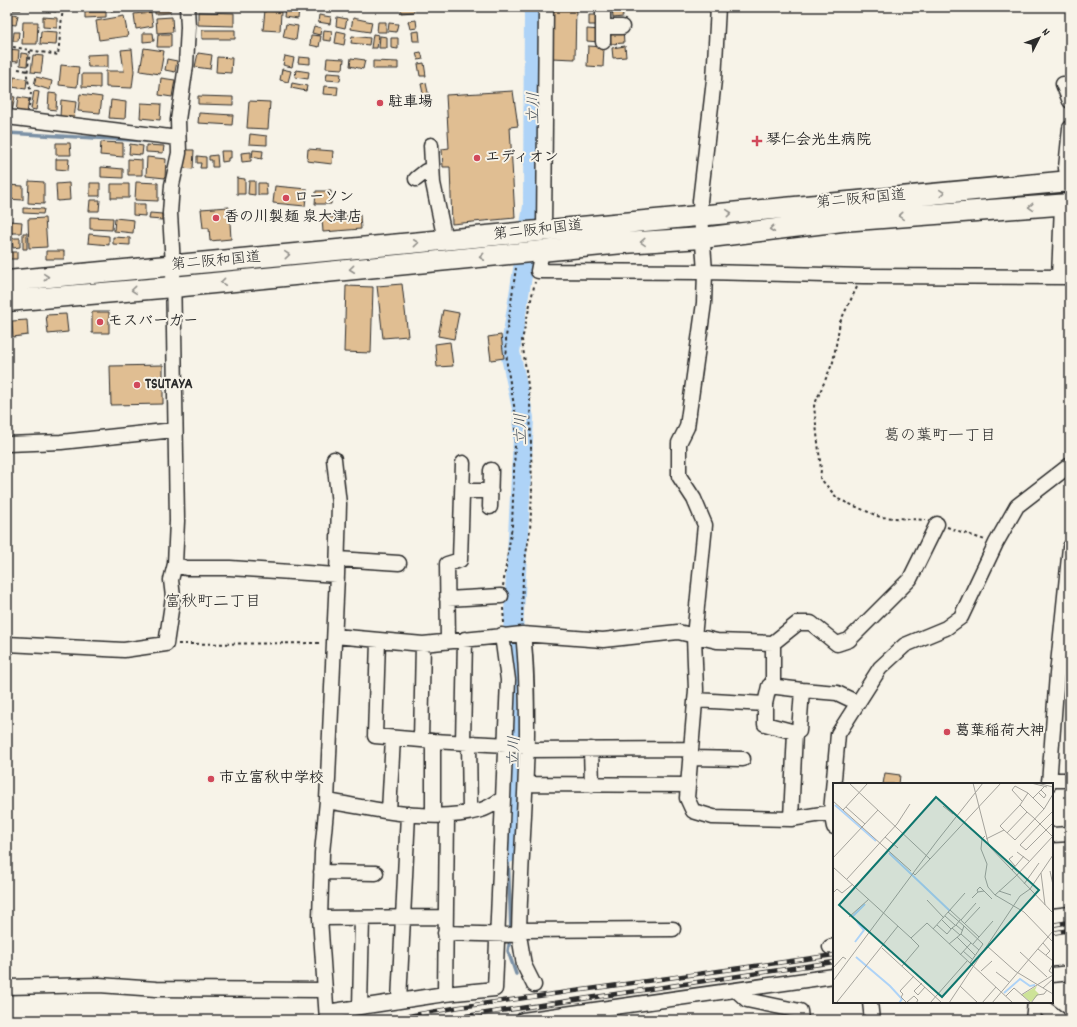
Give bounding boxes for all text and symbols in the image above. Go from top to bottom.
north arrow [1019,18,1059,58]
text: N [1037,25,1053,40]
place label: 駐車場 [388,92,433,114]
water label: 立川 [523,92,546,124]
marker: 駐車場 [375,98,385,108]
place label: 琴仁会光生病院 [766,130,871,152]
marker: 琴仁会光生病院 [751,135,763,147]
place label: エディオン [485,147,559,169]
marker: エディオン [472,153,482,163]
street label: 第二阪和国道 [815,185,907,215]
place label: ローソン [294,187,354,209]
one-way arrow [939,189,945,198]
marker: ローソン [281,193,291,203]
one-way arrow [1028,203,1034,212]
place label: 香の川製麺 泉大津店 [224,207,362,229]
one-way arrow [726,208,732,217]
one-way arrow [898,212,904,221]
marker: 香の川製麺 泉大津店 [211,213,221,223]
street label: 第二阪和国道 [492,215,584,247]
one-way arrow [769,225,775,234]
one-way arrow [640,237,646,246]
one-way arrow [413,239,419,248]
street label: 第二阪和国道 [170,247,262,277]
one-way arrow [284,251,290,260]
one-way arrow [479,252,485,261]
one-way arrow [349,265,355,274]
one-way arrow [43,273,49,282]
one-way arrow [220,277,226,286]
one-way arrow [131,286,137,295]
place label: モスバーガー [108,311,198,333]
marker: モスバーガー [95,317,105,327]
place label: TSUTAYA [145,374,193,396]
marker: TSUTAYA [132,380,142,390]
water label: 立川 [510,413,534,445]
district label: 葛の葉町一丁目 [884,425,996,448]
district label: 富秋町二丁目 [165,591,261,614]
place label: 葛葉稲荷大神 [955,721,1045,743]
marker: 葛葉稲荷大神 [942,727,952,737]
water label: 立川 [503,736,527,768]
place label: 市立富秋中学校 [219,768,324,790]
marker: 市立富秋中学校 [206,774,216,784]
inset map [833,783,1053,1003]

